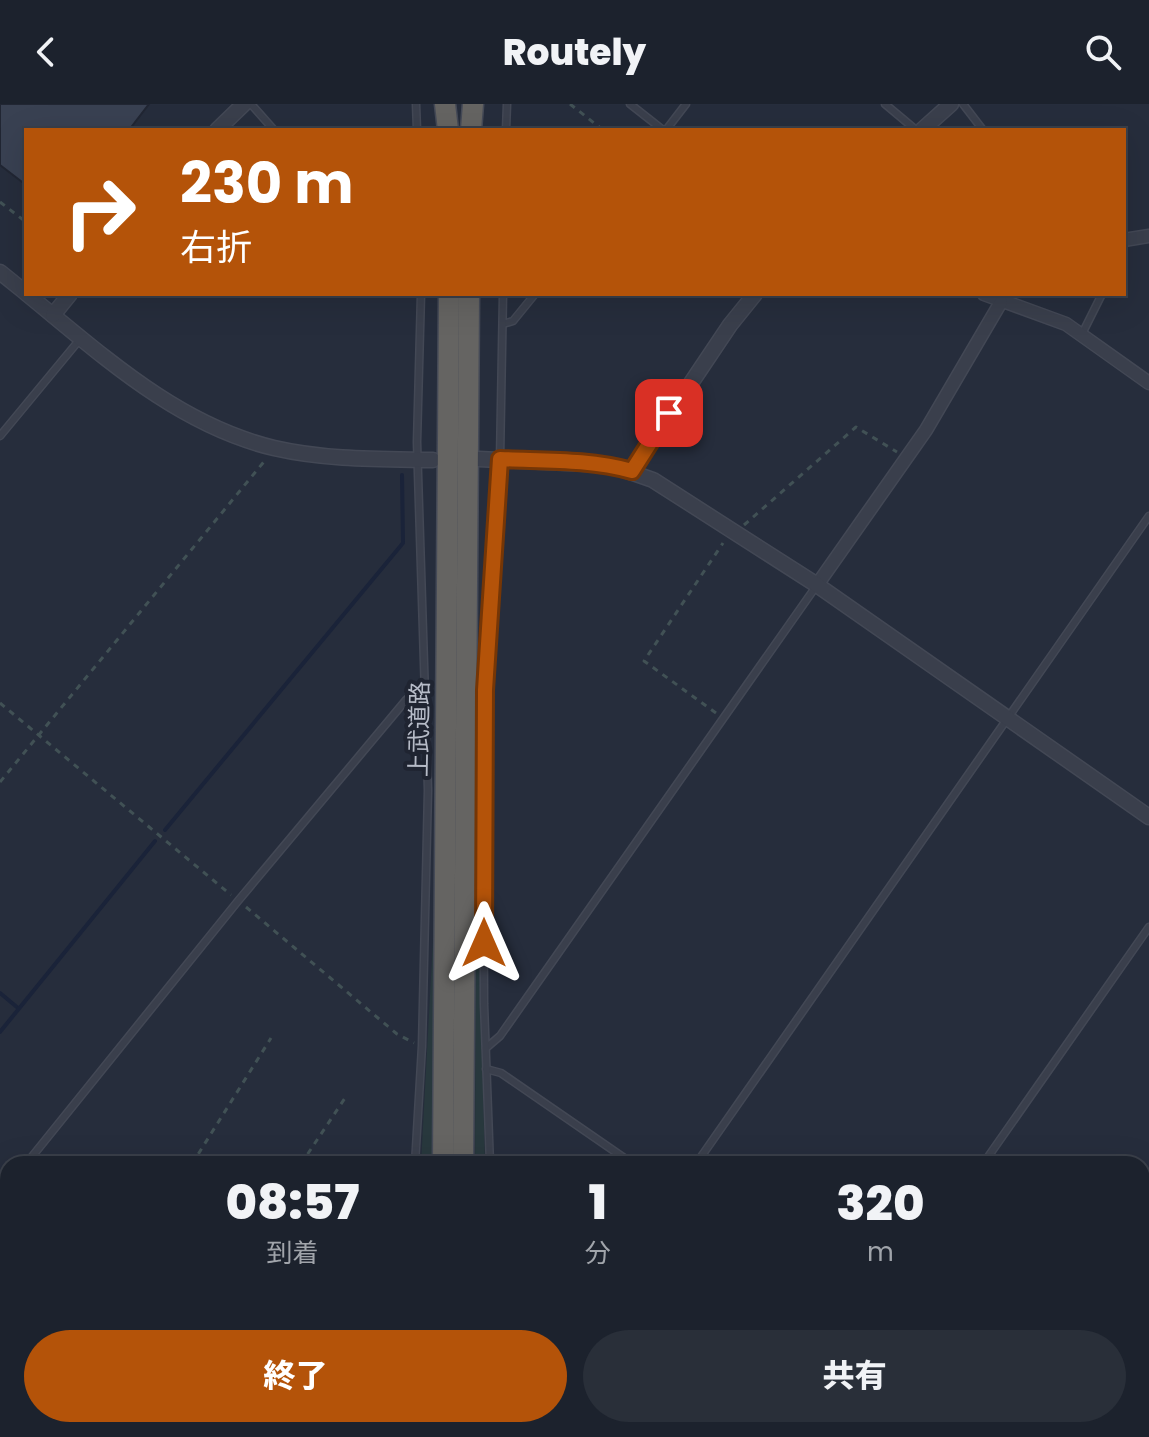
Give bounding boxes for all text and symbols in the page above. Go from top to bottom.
text: Routely [503,27,646,78]
icon: back [24,30,68,74]
icon: search [1081,30,1125,74]
text: 230 m [180,144,354,223]
icon: right [48,160,152,264]
text: 右折 [180,222,252,273]
pin [635,379,703,447]
icon: arrive [647,391,691,435]
street label: 上武道路 [402,681,436,777]
position arrow [442,901,526,985]
text: 08:57 [225,1169,359,1236]
text: 1 [589,1169,607,1236]
text: 320 [836,1170,924,1237]
text: m [867,1234,894,1270]
text: 到着 [266,1235,318,1271]
text: 分 [585,1235,611,1271]
button: 終了 [24,1330,567,1422]
button: 共有 [583,1330,1126,1422]

